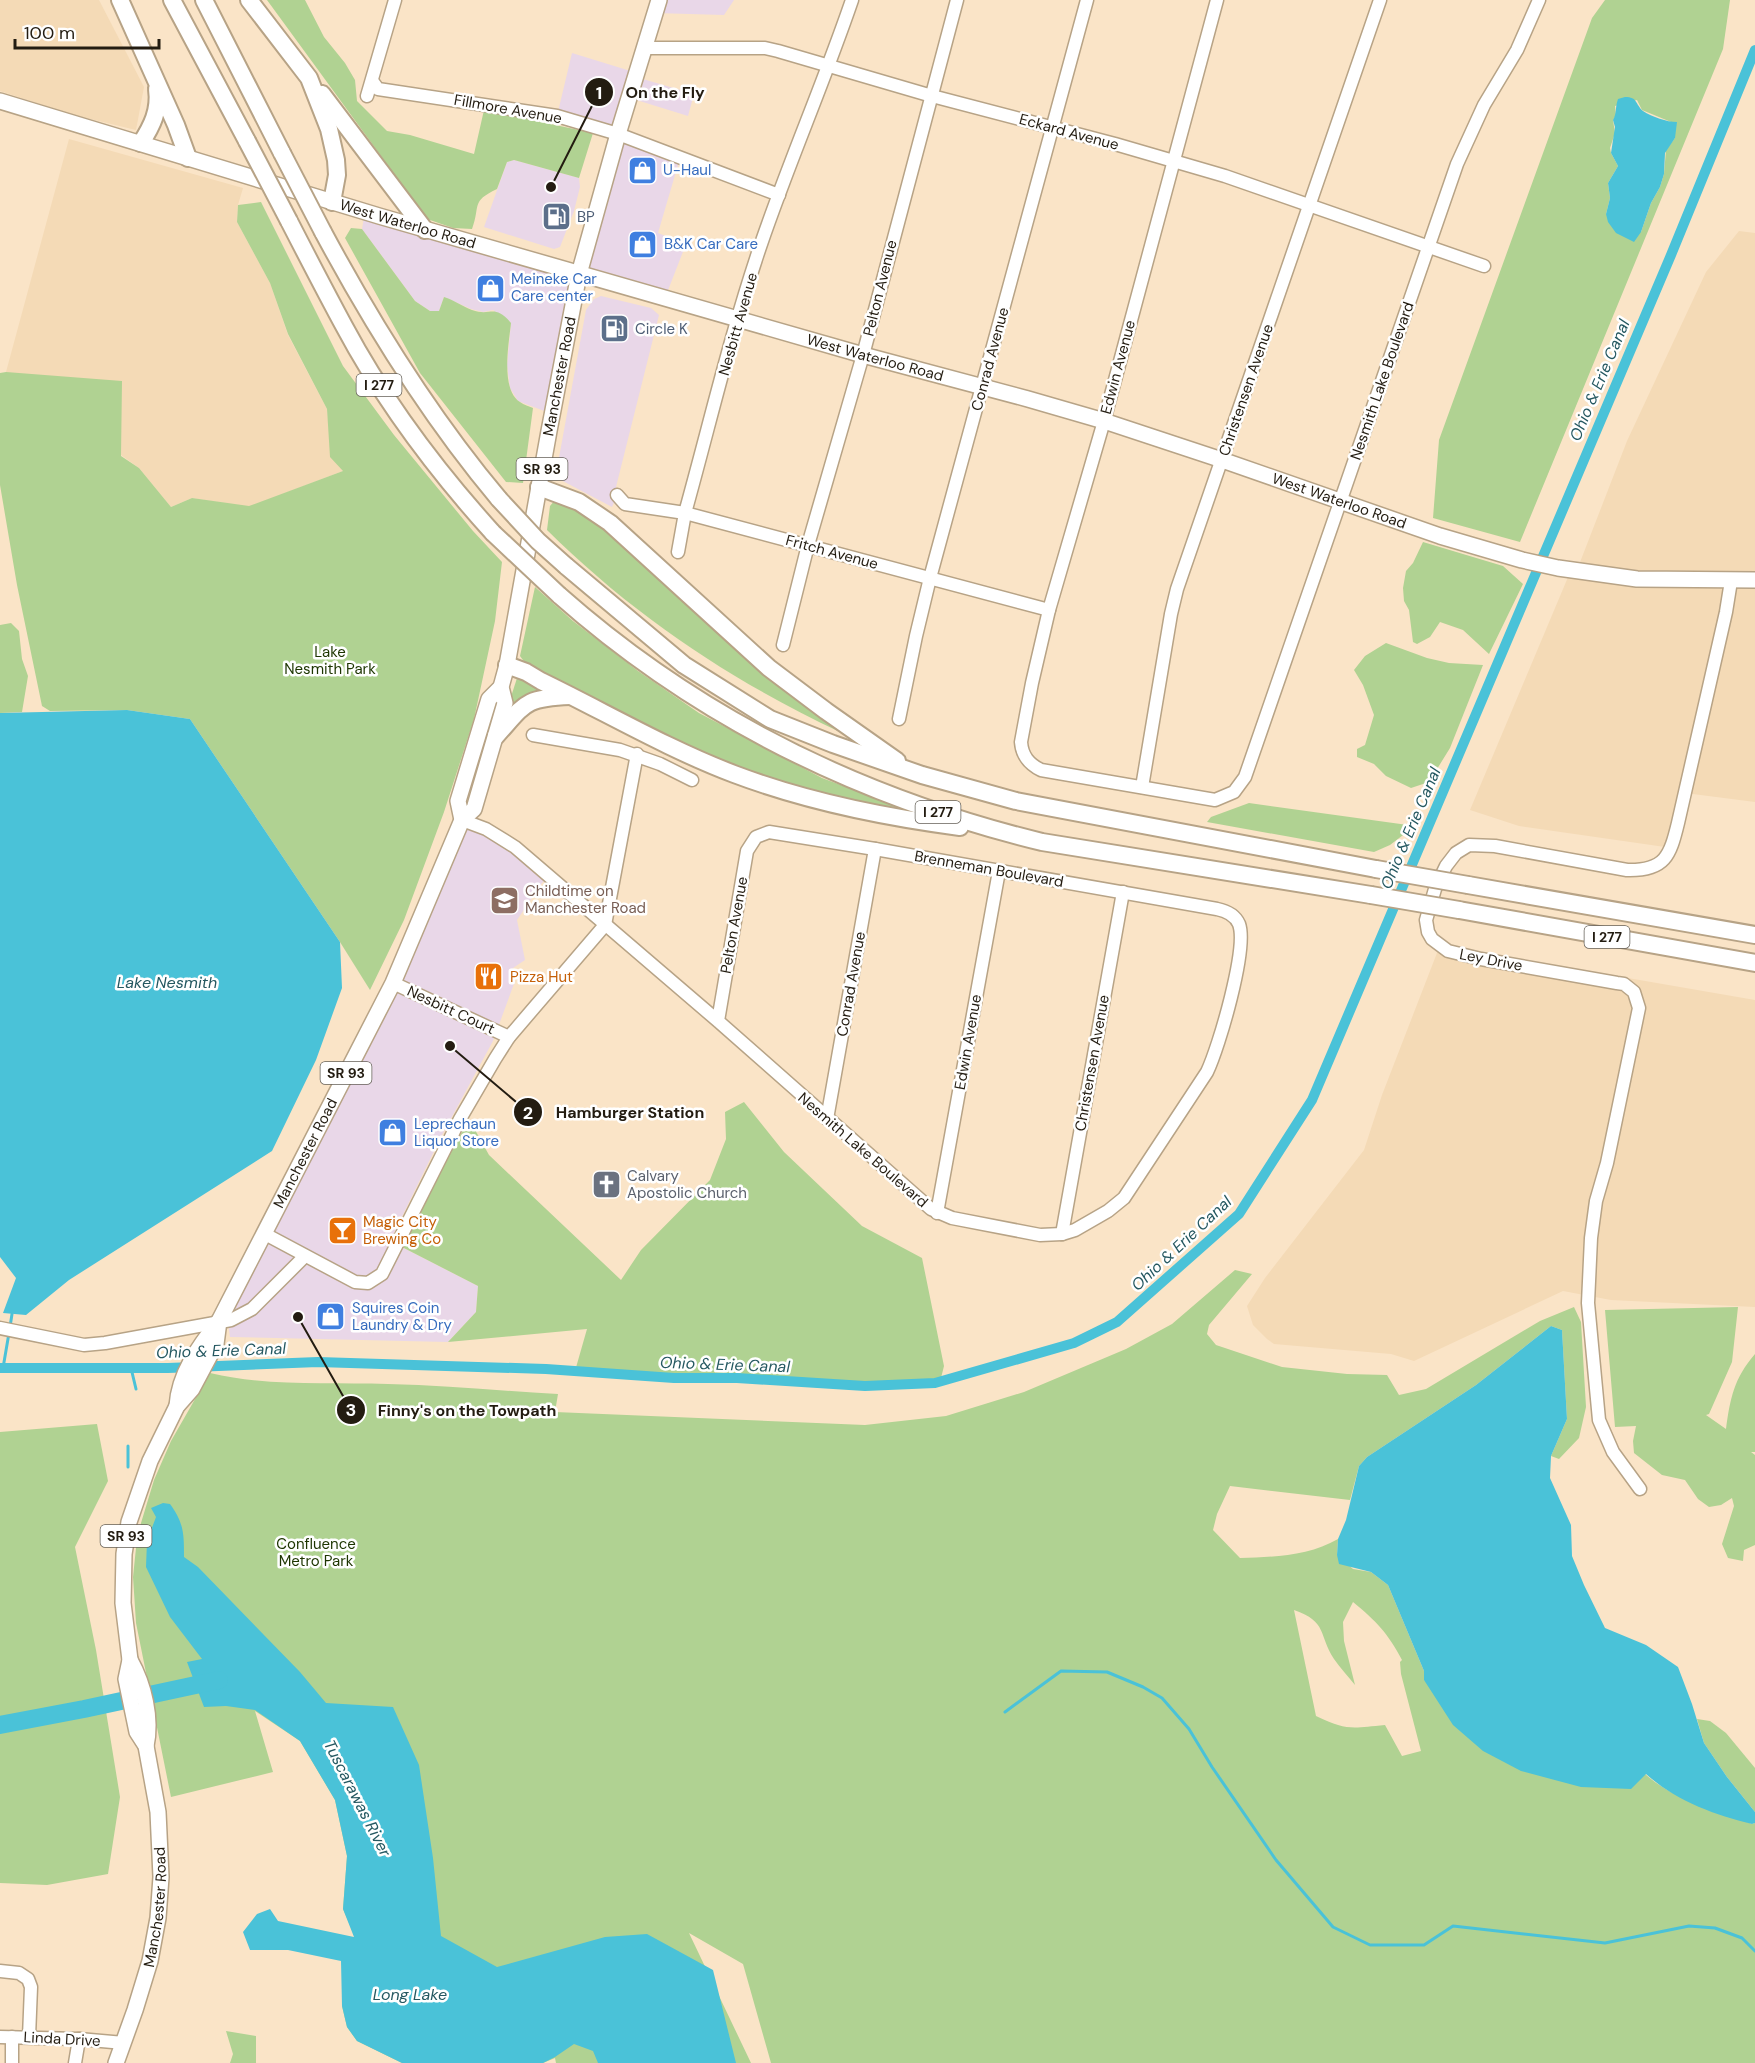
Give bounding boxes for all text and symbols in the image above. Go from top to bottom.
scale bar [15,12,159,50]
text: 100 m [24,21,75,45]
callout: On the Fly [584,75,717,109]
text: 1 [596,81,602,105]
text: On the Fly [625,82,705,103]
street label: Fillmore Avenue [452,90,564,128]
street label: Eckard Avenue [1017,109,1121,155]
shop icon: U-Haul [626,154,658,186]
place label: U-Haul [663,160,711,180]
street label: West Waterloo Road [337,195,478,253]
fuel station icon: BP [540,201,572,233]
place label: BP [577,207,595,227]
shop icon: B&K Car Care [627,228,659,260]
place label: B&K Car Care [664,234,758,254]
street label: Pelton Avenue [858,238,902,338]
place label: Meineke Car Care center [511,269,597,306]
street label: Nesbitt Avenue [714,270,762,378]
shop icon: Meineke Car Care center [474,272,506,304]
street label: Nesmith Lake Boulevard [1346,299,1418,463]
street label: Conrad Avenue [967,305,1013,413]
fuel station icon: Circle K [598,313,630,345]
street label: Manchester Road [538,315,581,438]
water label: Ohio & Erie Canal [1564,316,1635,444]
street label: Edwin Avenue [1096,318,1140,416]
place label: Circle K [635,319,688,339]
street label: Christensen Avenue [1214,321,1278,459]
street label: West Waterloo Road [804,329,946,386]
road number: I 277 [356,374,401,396]
road number: SR 93 [516,458,568,480]
street label: West Waterloo Road [1269,468,1409,534]
street label: Fritch Avenue [784,530,880,574]
park label: Lake Nesmith Park [284,642,376,679]
water label: Ohio & Erie Canal [1375,764,1446,892]
road number: I 277 [916,801,960,823]
street label: Brenneman Boulevard [913,846,1065,892]
street label: Pelton Avenue [716,875,752,975]
place label: Childtime on Manchester Road [525,881,646,918]
school or university icon: Childtime on Manchester Road [488,884,520,916]
road number: I 277 [1584,926,1630,948]
street label: Conrad Avenue [832,930,870,1038]
street label: Ley Drive [1458,944,1524,976]
restaurant icon: Pizza Hut [473,961,505,993]
place label: Pizza Hut [510,967,573,987]
water label: Lake Nesmith [117,972,217,993]
street label: Nesbitt Court [404,981,498,1039]
street label: Edwin Avenue [950,993,986,1091]
street label: Christensen Avenue [1070,993,1114,1133]
road number: SR 93 [320,1062,372,1084]
street label: Nesmith Lake Boulevard [794,1088,932,1212]
street label: Manchester Road [269,1095,342,1212]
callout: Hamburger Station [513,1095,716,1129]
text: 2 [523,1101,533,1125]
text: Hamburger Station [556,1102,704,1123]
place label: Leprechaun Liquor Store [414,1114,499,1151]
shop icon: Leprechaun Liquor Store [377,1117,409,1149]
place label: Calvary Apostolic Church [627,1166,747,1203]
church icon: Calvary Apostolic Church [590,1169,622,1201]
water label: Ohio & Erie Canal [1127,1191,1236,1295]
place label: Magic City Brewing Co [363,1212,441,1249]
bar icon: Magic City Brewing Co [326,1215,358,1247]
place label: Squires Coin Laundry & Dry [352,1298,452,1335]
shop icon: Squires Coin Laundry & Dry [315,1301,347,1333]
water label: Ohio & Erie Canal [156,1338,287,1363]
water label: Ohio & Erie Canal [660,1352,791,1377]
callout: Finny's on the Towpath [336,1393,569,1427]
text: 3 [346,1398,356,1422]
text: Finny's on the Towpath [378,1400,556,1421]
road number: SR 93 [100,1525,152,1547]
park label: Confluence Metro Park [276,1534,356,1571]
water label: Tuscarawas River [319,1736,397,1861]
street label: Manchester Road [139,1846,171,1969]
water label: Long Lake [373,1984,447,2005]
street label: Linda Drive [23,2027,101,2051]

